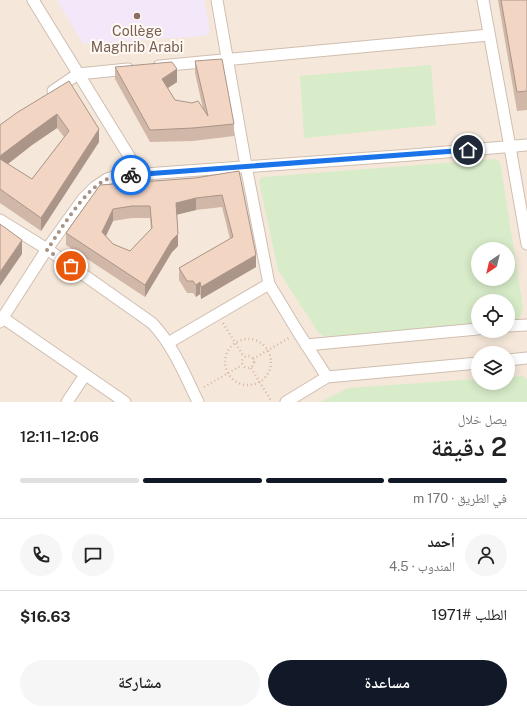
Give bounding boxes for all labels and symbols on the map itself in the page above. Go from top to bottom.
marker: Collège Maghrib Arabi [132,11,142,21]
place label: Collège Maghrib Arabi [91,23,183,55]
pin [451,133,485,167]
courier [111,155,151,195]
north arrow [471,242,515,286]
pin [54,249,88,283]

